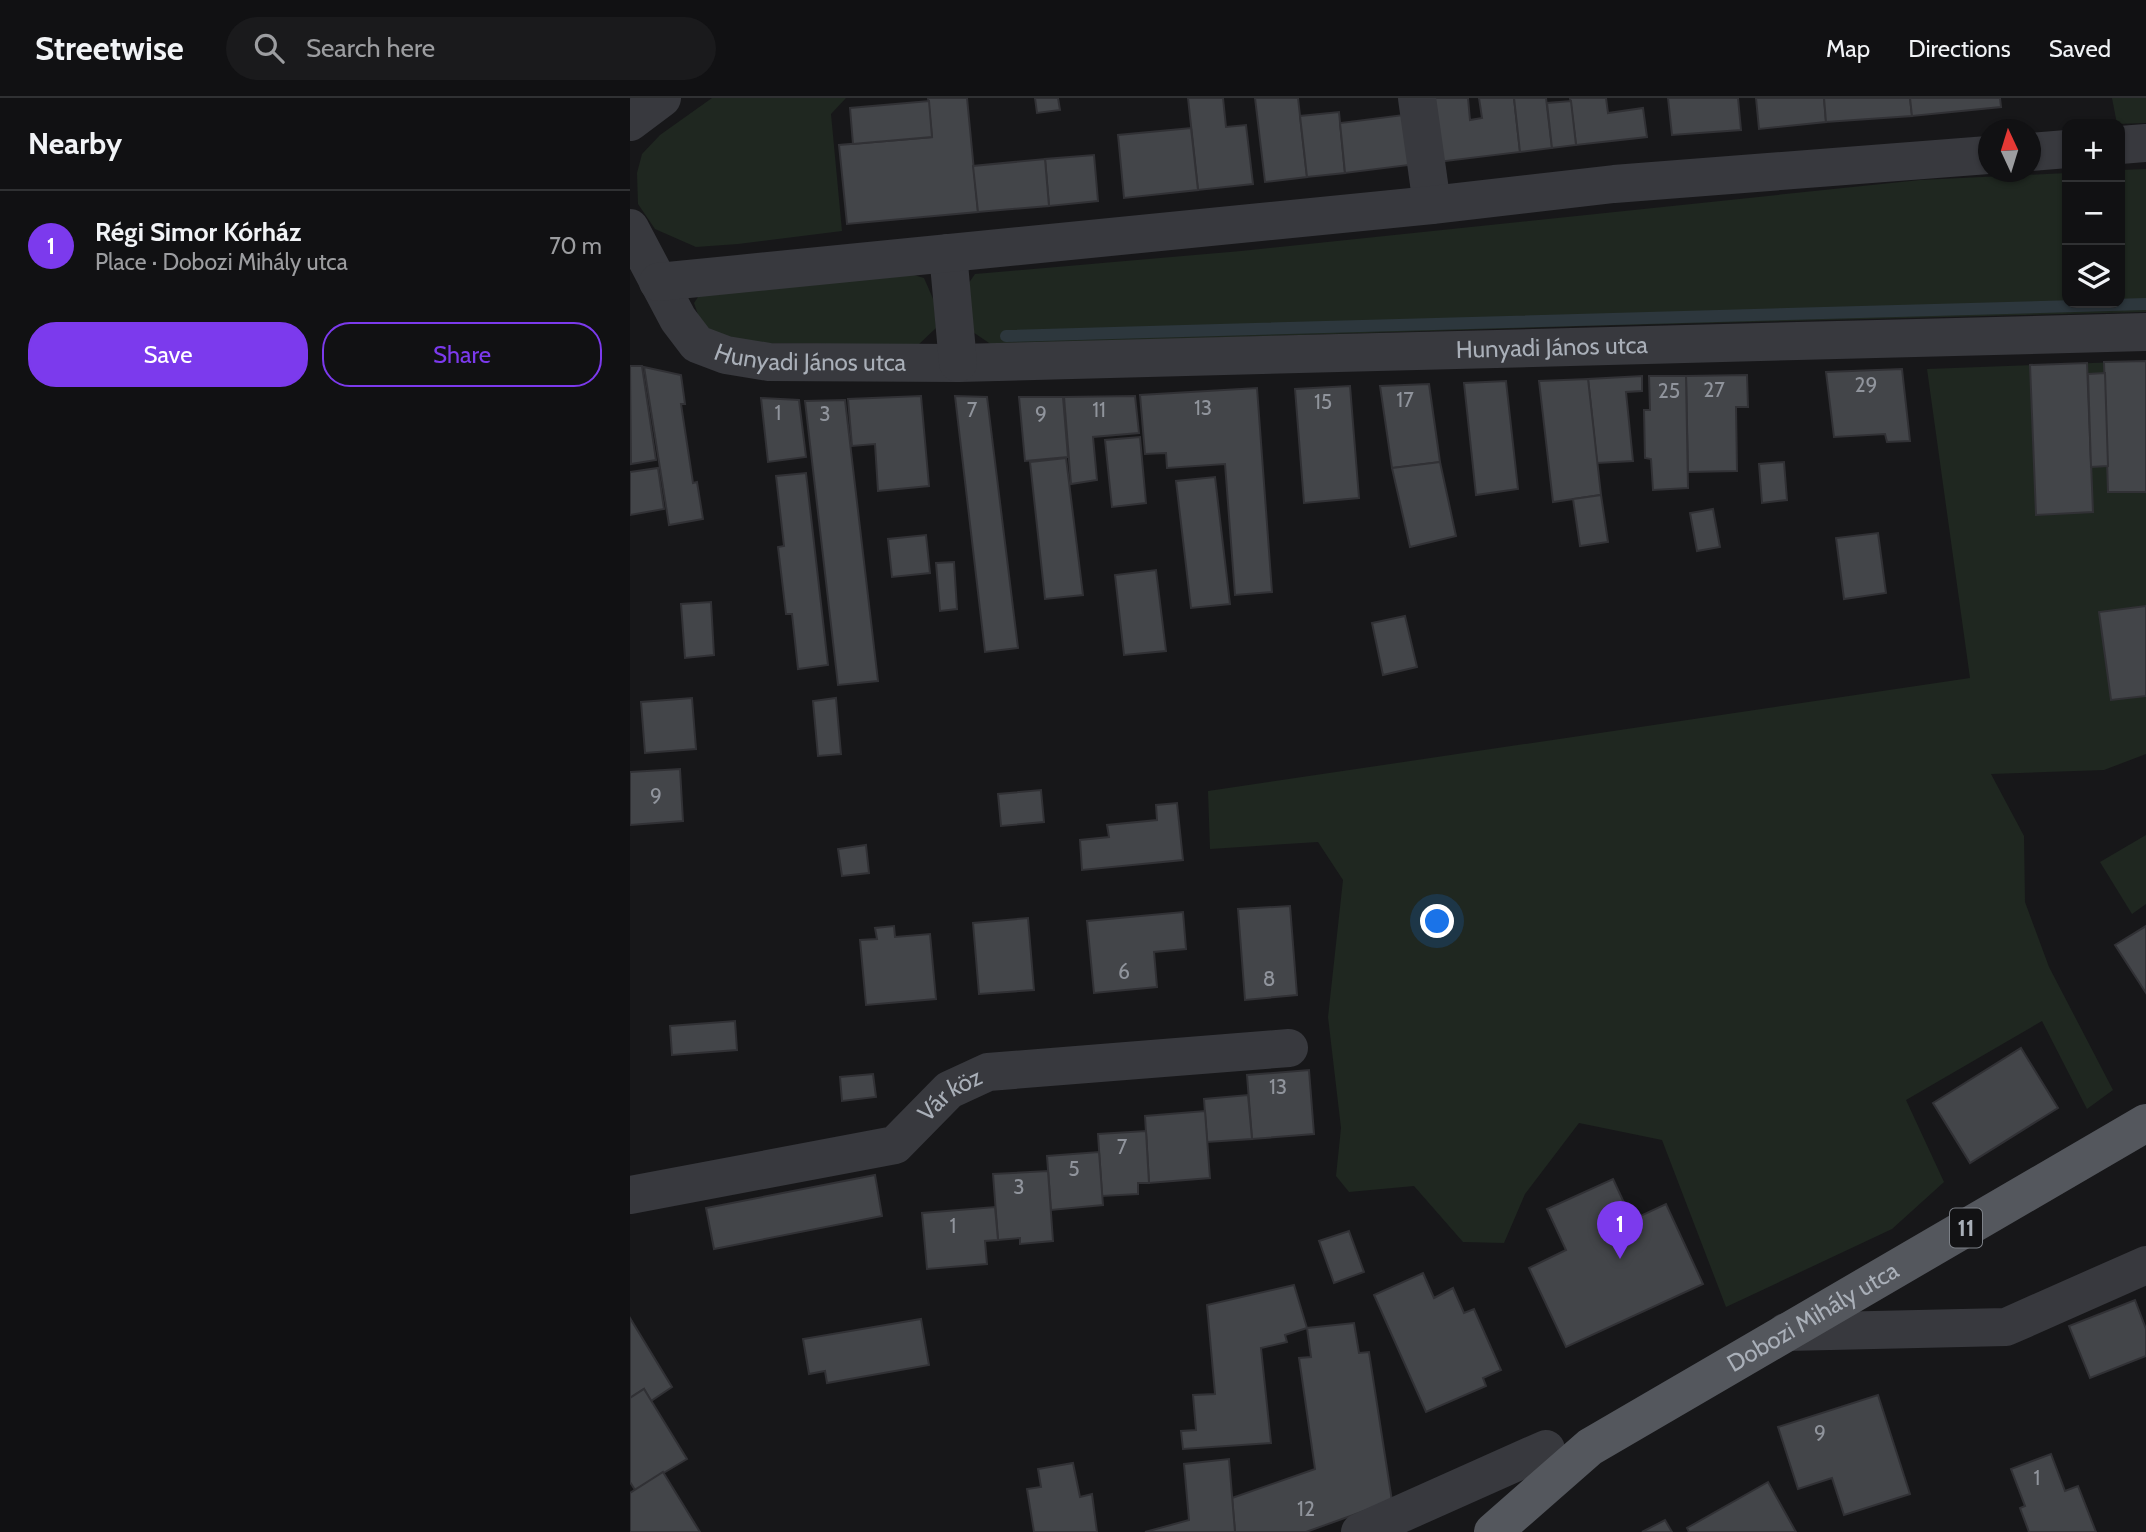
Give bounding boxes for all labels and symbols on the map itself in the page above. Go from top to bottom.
north arrow [1978,119,2041,182]
street label: Hunyadi János utca [1456,330,1649,364]
street label: Hunyadi János utca [710,337,907,377]
house number: 29 [1855,372,1877,397]
house number: 27 [1703,377,1725,402]
house number: 25 [1658,378,1680,403]
house number: 17 [1396,387,1414,412]
house number: 15 [1314,389,1332,414]
house number: 13 [1194,395,1212,420]
house number: 7 [967,397,978,422]
house number: 11 [1092,397,1106,422]
house number: 1 [775,400,781,425]
house number: 3 [819,401,831,426]
house number: 9 [1035,401,1047,426]
house number: 9 [650,783,662,808]
your location [1420,904,1454,938]
house number: 6 [1118,959,1130,984]
house number: 8 [1263,966,1275,991]
street label: Vár köz [912,1062,986,1127]
house number: 13 [1269,1074,1287,1099]
house number: 7 [1117,1134,1128,1159]
house number: 5 [1068,1156,1080,1181]
house number: 3 [1013,1174,1025,1199]
pin: 1 [1597,1201,1643,1259]
road number: 11 [1950,1208,1982,1247]
house number: 1 [950,1213,956,1238]
street label: Dobozi Mihály utca [1722,1255,1904,1378]
house number: 9 [1814,1420,1826,1445]
house number: 1 [2034,1465,2040,1490]
house number: 12 [1297,1496,1315,1521]

